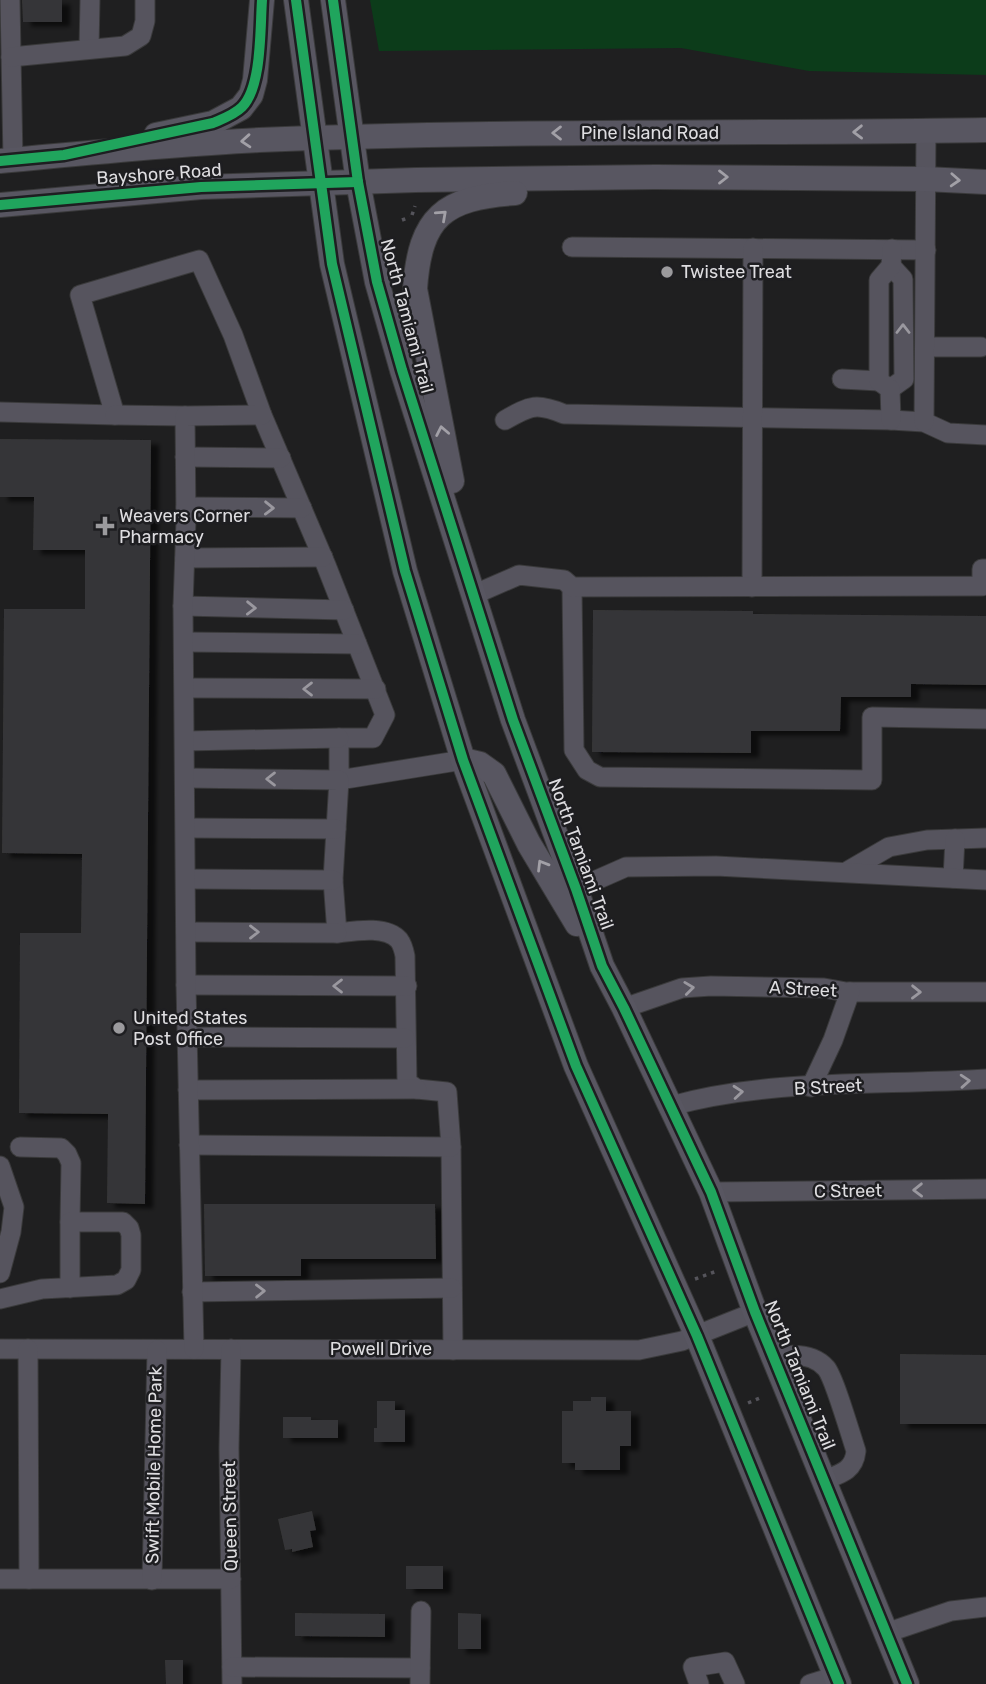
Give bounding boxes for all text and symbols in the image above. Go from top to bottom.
street label: Pine Island Road [581,122,719,144]
one-way arrow [852,124,863,140]
one-way arrow [551,125,562,141]
one-way arrow [240,133,251,148]
street label: Bayshore Road [96,159,222,189]
one-way arrow [718,170,729,185]
one-way arrow [950,173,961,188]
one-way arrow [434,211,447,223]
street label: North Tamiami Trail [376,236,438,396]
place label: Twistee Treat [681,261,792,283]
marker: Twistee Treat [659,264,675,280]
one-way arrow [895,323,911,333]
one-way arrow [435,425,450,437]
one-way arrow [264,500,274,516]
place label: Weavers Corner Pharmacy [119,505,250,548]
marker: Weavers Corner Pharmacy [97,518,113,534]
one-way arrow [247,600,257,616]
one-way arrow [302,681,312,697]
one-way arrow [265,771,276,787]
street label: North Tamiami Trail [543,775,619,933]
one-way arrow [537,860,550,873]
one-way arrow [250,924,260,940]
street label: A Street [768,976,838,1002]
one-way arrow [333,978,343,994]
one-way arrow [683,981,695,996]
one-way arrow [911,984,922,1000]
place label: United States Post Office [133,1007,248,1050]
marker: United States Post Office [111,1020,127,1036]
one-way arrow [960,1073,971,1088]
street label: B Street [793,1074,863,1100]
one-way arrow [732,1085,744,1100]
street label: C Street [814,1179,882,1203]
one-way arrow [912,1182,923,1198]
one-way arrow [256,1283,266,1299]
street label: North Tamiami Trail [760,1297,840,1453]
street label: Powell Drive [330,1338,432,1360]
street label: Swift Mobile Home Park [141,1365,167,1564]
street label: Queen Street [218,1461,242,1571]

